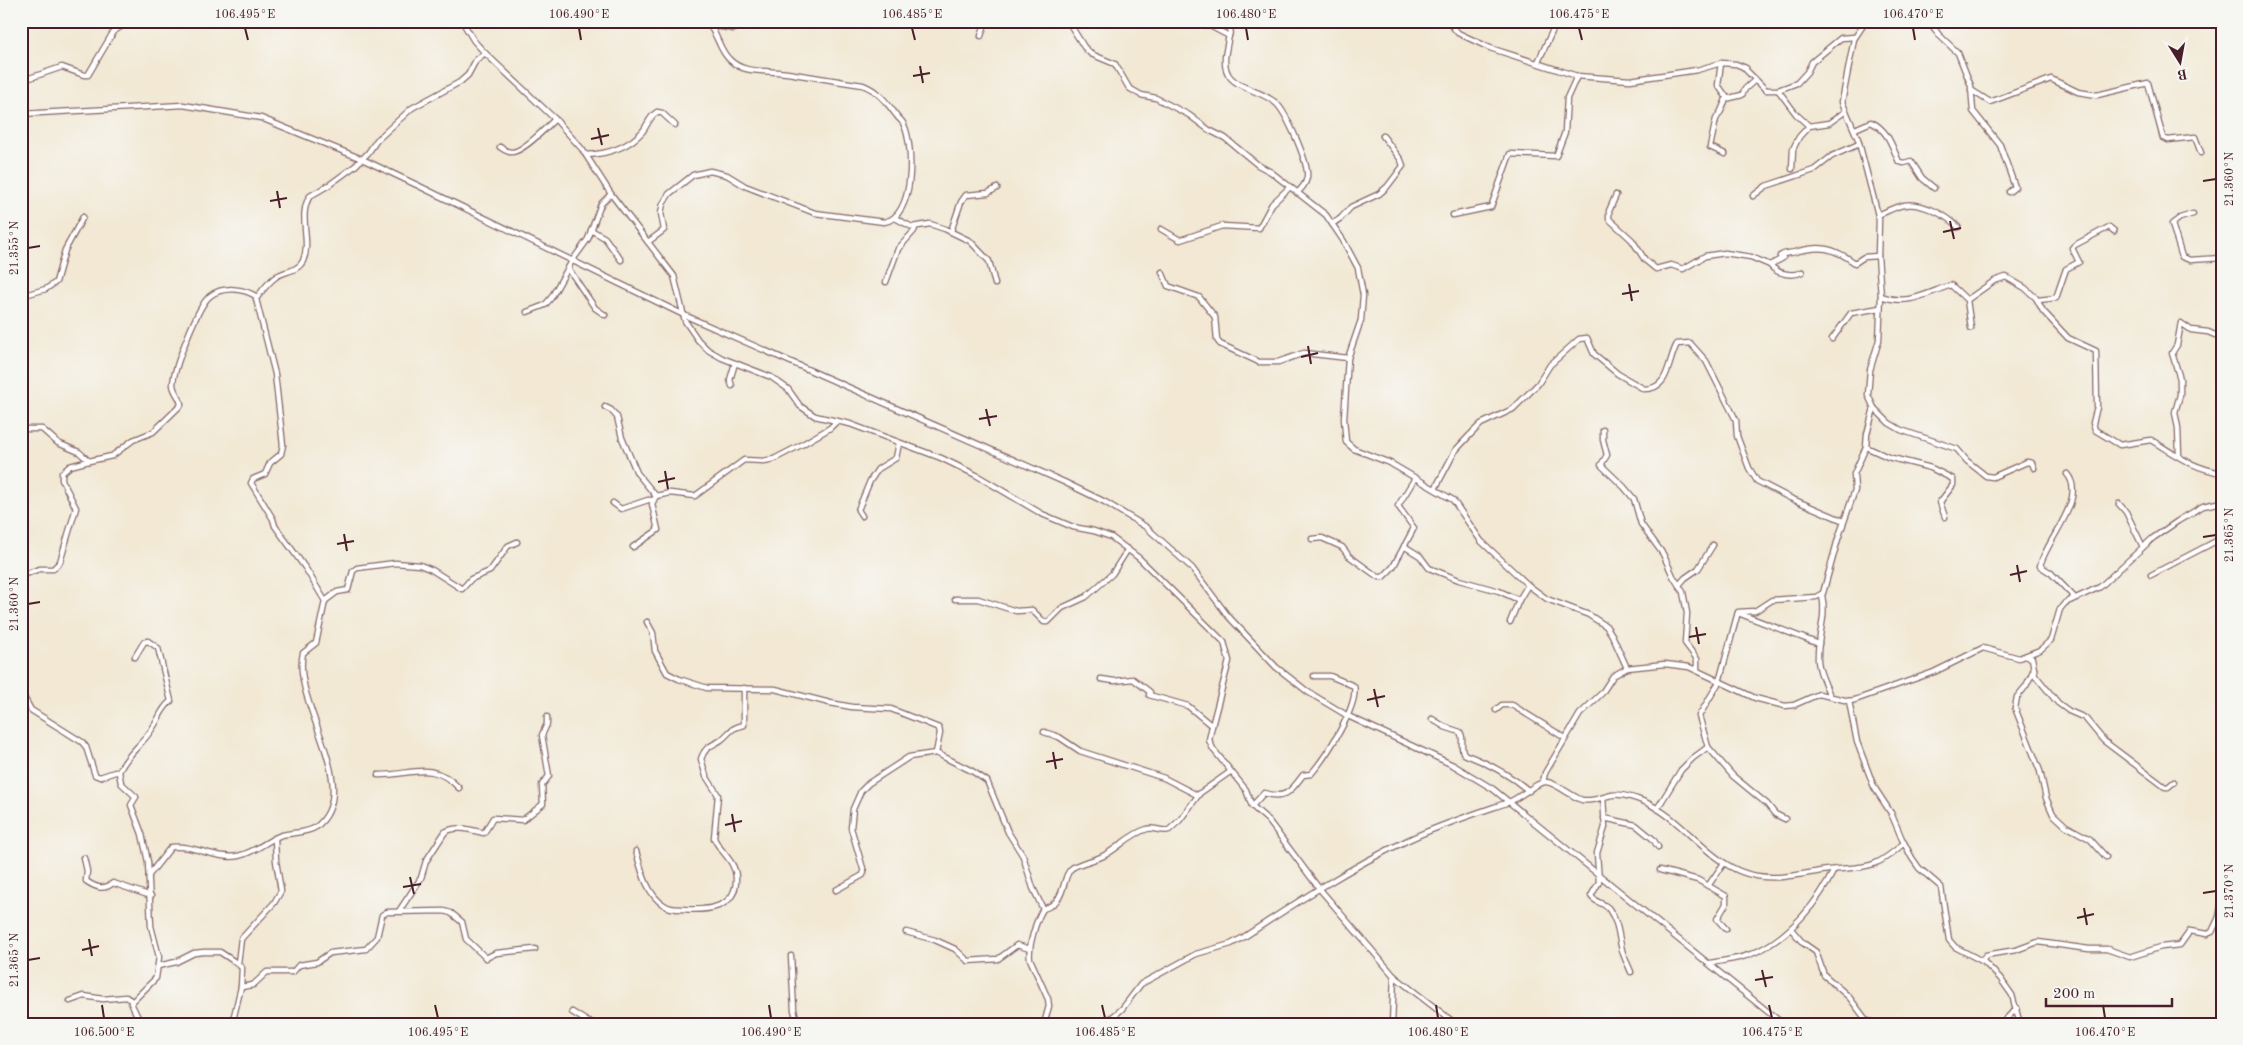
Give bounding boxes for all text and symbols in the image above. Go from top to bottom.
text: 106.495°E [215,8,275,21]
text: 106.485°E [882,8,942,21]
text: 106.475°E [1549,8,1609,21]
text: 106.490°E [549,9,609,21]
text: 106.480°E [1216,9,1276,21]
text: 106.470°E [1883,9,1943,21]
north arrow [2156,38,2206,88]
text: B [2176,66,2189,82]
text: 21.360°N [2224,152,2236,206]
text: 21.355°N [8,221,21,275]
text: 21.365°N [2223,508,2236,562]
text: 21.360°N [9,577,21,631]
text: 21.370°N [2224,864,2236,918]
text: 21.365°N [8,933,21,987]
scale bar [2046,975,2172,1007]
text: 200 m [2053,987,2095,1002]
text: 106.500°E [74,1026,134,1039]
text: 106.495°E [408,1026,468,1039]
text: 106.485°E [1075,1026,1135,1039]
text: 106.475°E [1742,1026,1802,1039]
text: 106.490°E [741,1027,801,1039]
text: 106.480°E [1408,1027,1468,1039]
text: 106.470°E [2075,1027,2135,1039]

